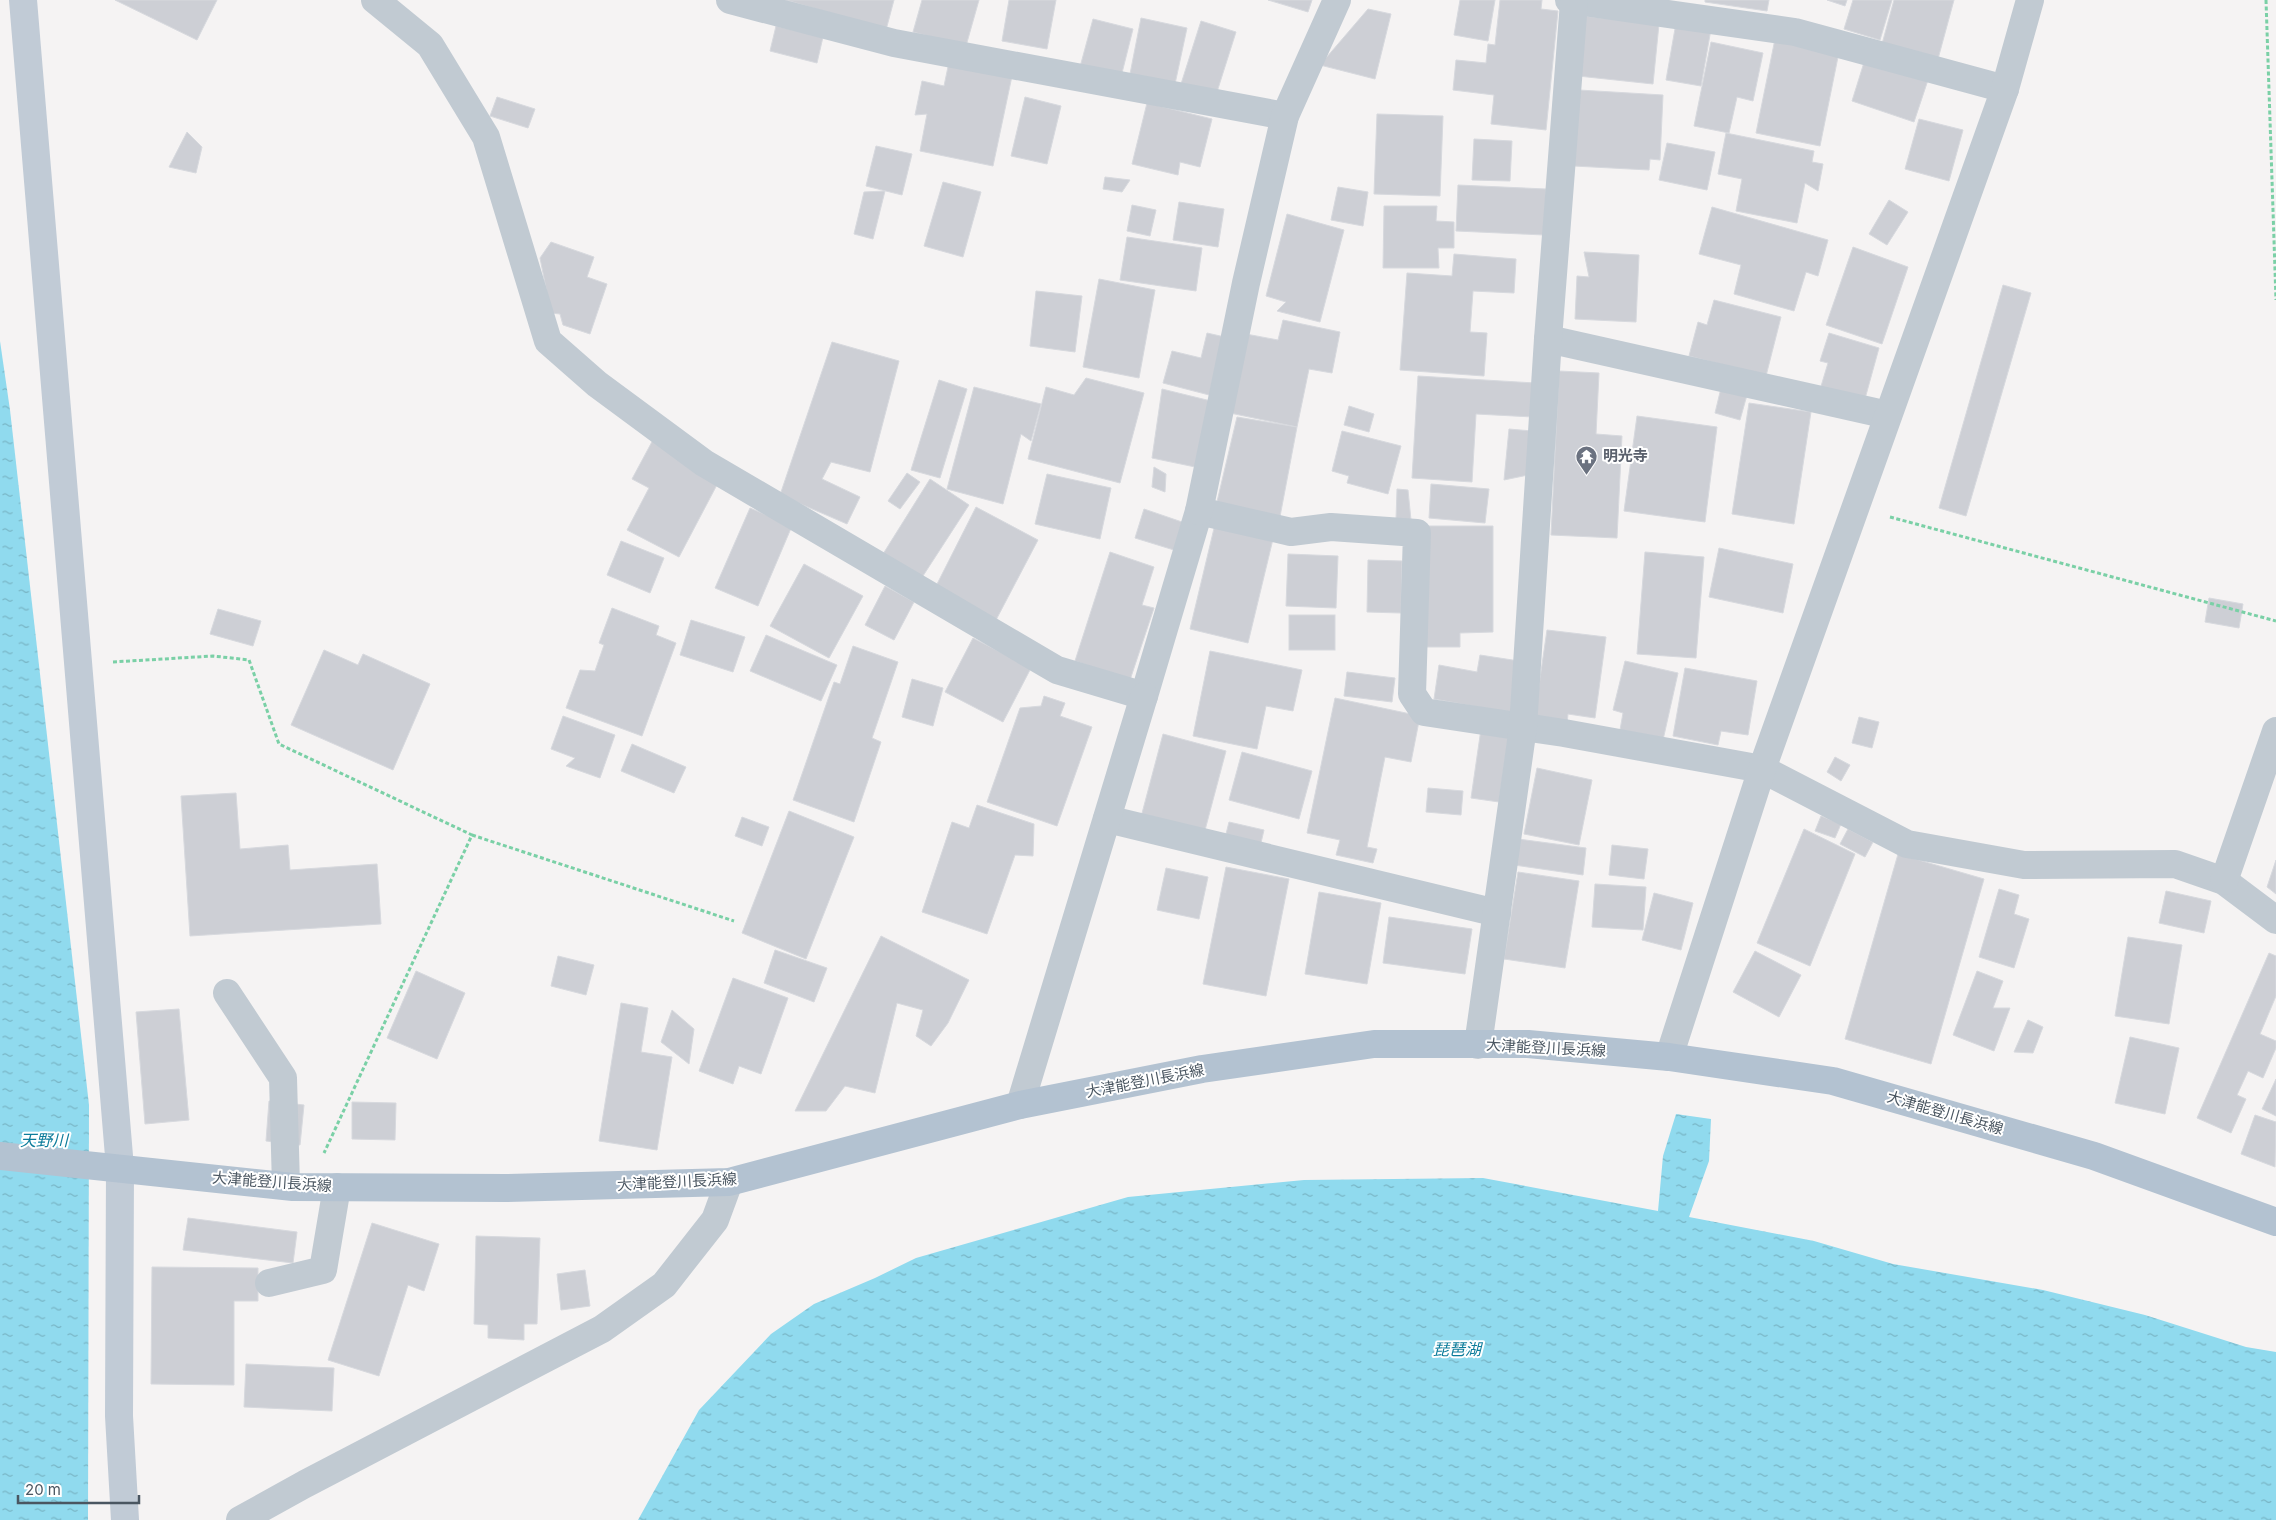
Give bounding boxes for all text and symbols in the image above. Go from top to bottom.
temple icon: 明光寺 [1575,444,1599,475]
place label: 明光寺 [1603,446,1648,465]
street label: 大津能登川長浜線 [1486,1035,1606,1060]
street label: 大津能登川長浜線 [1084,1060,1206,1101]
street label: 大津能登川長浜線 [1885,1087,2005,1138]
water label: 天野川 [20,1130,70,1150]
street label: 大津能登川長浜線 [212,1168,333,1195]
street label: 大津能登川長浜線 [617,1169,737,1194]
water label: 琵琶湖 [1433,1339,1484,1359]
scale bar [18,1472,139,1504]
text: 20 m [25,1480,61,1499]

